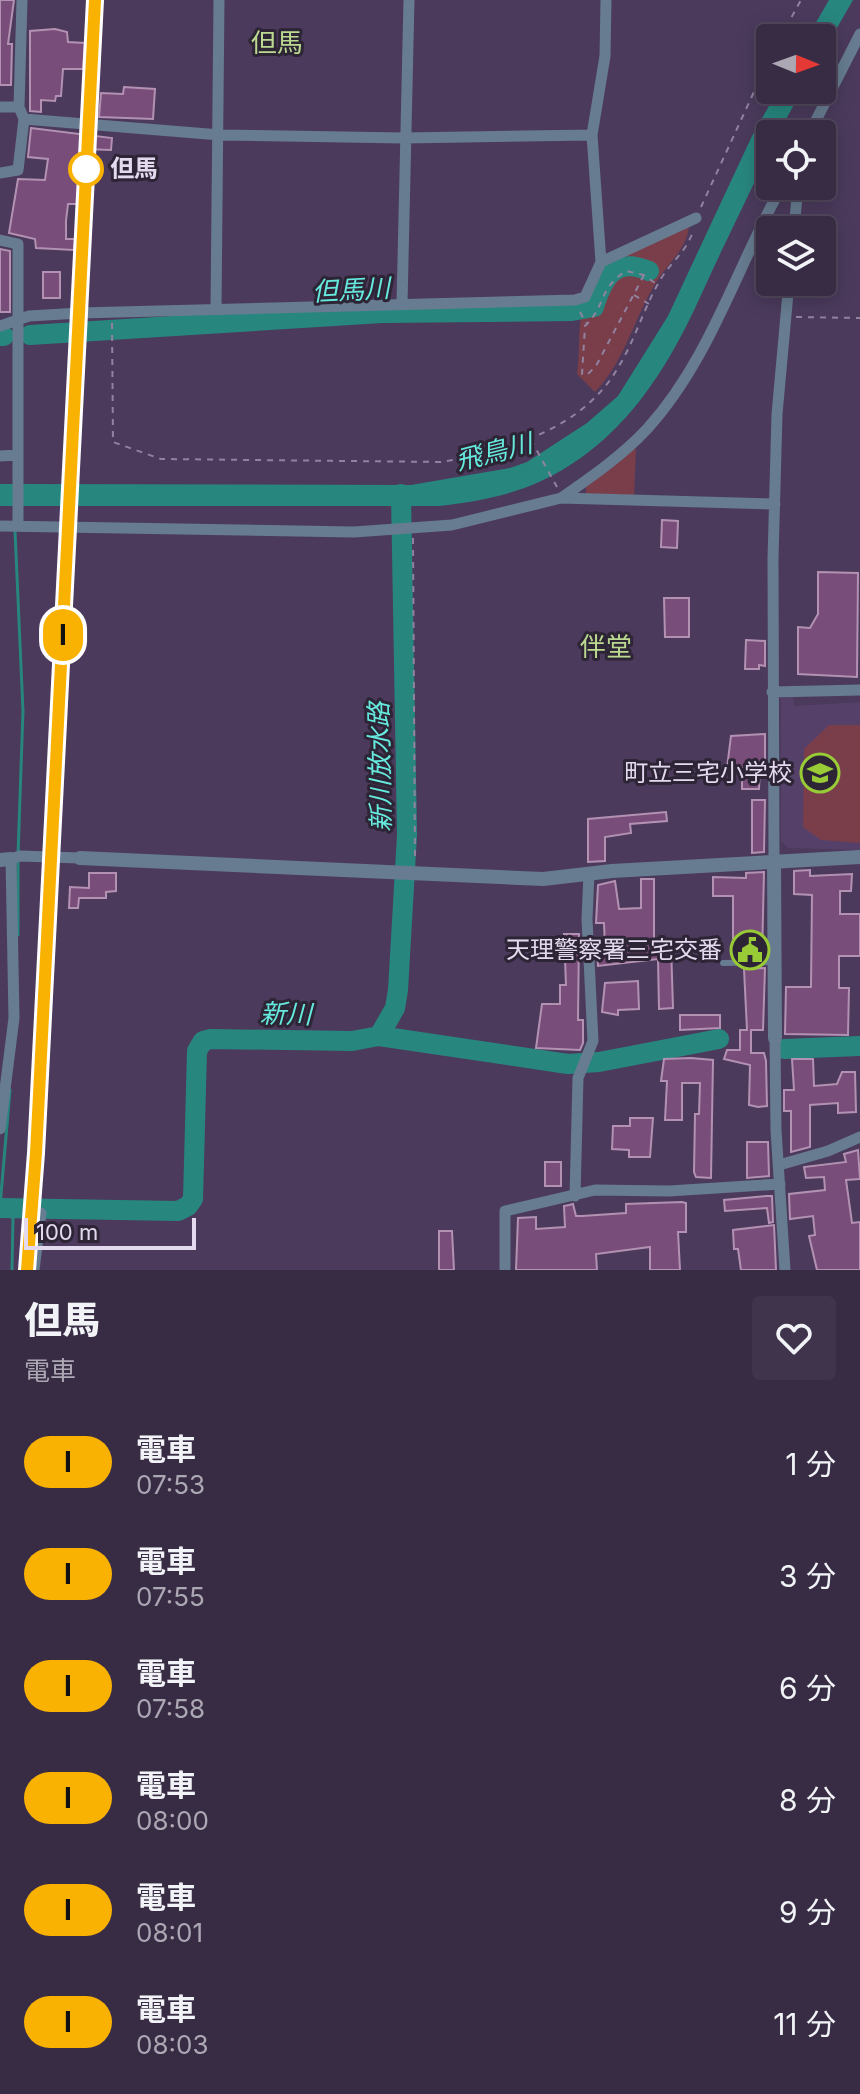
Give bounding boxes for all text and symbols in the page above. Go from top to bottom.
north arrow [756,24,836,104]
map controls [756,24,836,296]
district label: 但馬 [251,27,303,58]
button: locate [756,120,836,200]
marker: 但馬 [69,152,103,186]
place label: 但馬 [110,154,158,183]
button: layers [756,216,836,296]
water label: 但馬川 [311,272,394,307]
water label: 飛鳥川 [452,426,538,476]
line badge: I [37,609,89,661]
text: I [59,618,67,652]
district label: 伴堂 [580,631,632,662]
water label: 新川放水路 [363,700,396,832]
school or university icon: 町立三宅小学校 [799,752,841,794]
place label: 町立三宅小学校 [624,758,792,787]
public building icon: 天理警察署三宅交番 [729,929,771,971]
place label: 天理警察署三宅交番 [506,935,722,964]
water label: 新川 [260,998,315,1030]
scale bar [24,1214,196,1250]
text: 100 m [36,1219,98,1245]
button: heart [752,1296,836,1380]
text: 但馬 [24,1297,100,1343]
text: 電車 [24,1355,76,1386]
text: 電車 [136,1431,196,1467]
text: I [64,1445,72,1479]
text: 1 分 [785,1446,836,1482]
text: 07:53 [136,1469,205,1500]
text: 電車 [136,1543,196,1579]
text: I [64,1557,72,1591]
text: 3 分 [779,1558,836,1594]
text: 07:55 [136,1581,205,1612]
text: 電車 [136,1655,196,1691]
text: I [64,1669,72,1703]
text: 6 分 [779,1670,836,1706]
text: 07:58 [136,1693,205,1724]
text: 電車 [136,1767,196,1803]
text: I [64,1781,72,1815]
text: 8 分 [779,1782,836,1818]
text: 08:00 [136,1805,209,1836]
text: 電車 [136,1879,196,1915]
text: I [64,1893,72,1927]
text: 9 分 [779,1894,836,1930]
text: 08:01 [136,1917,203,1948]
text: 電車 [136,1991,196,2027]
text: I [64,2005,72,2039]
text: 11 分 [773,2006,836,2042]
text: 08:03 [136,2029,208,2060]

